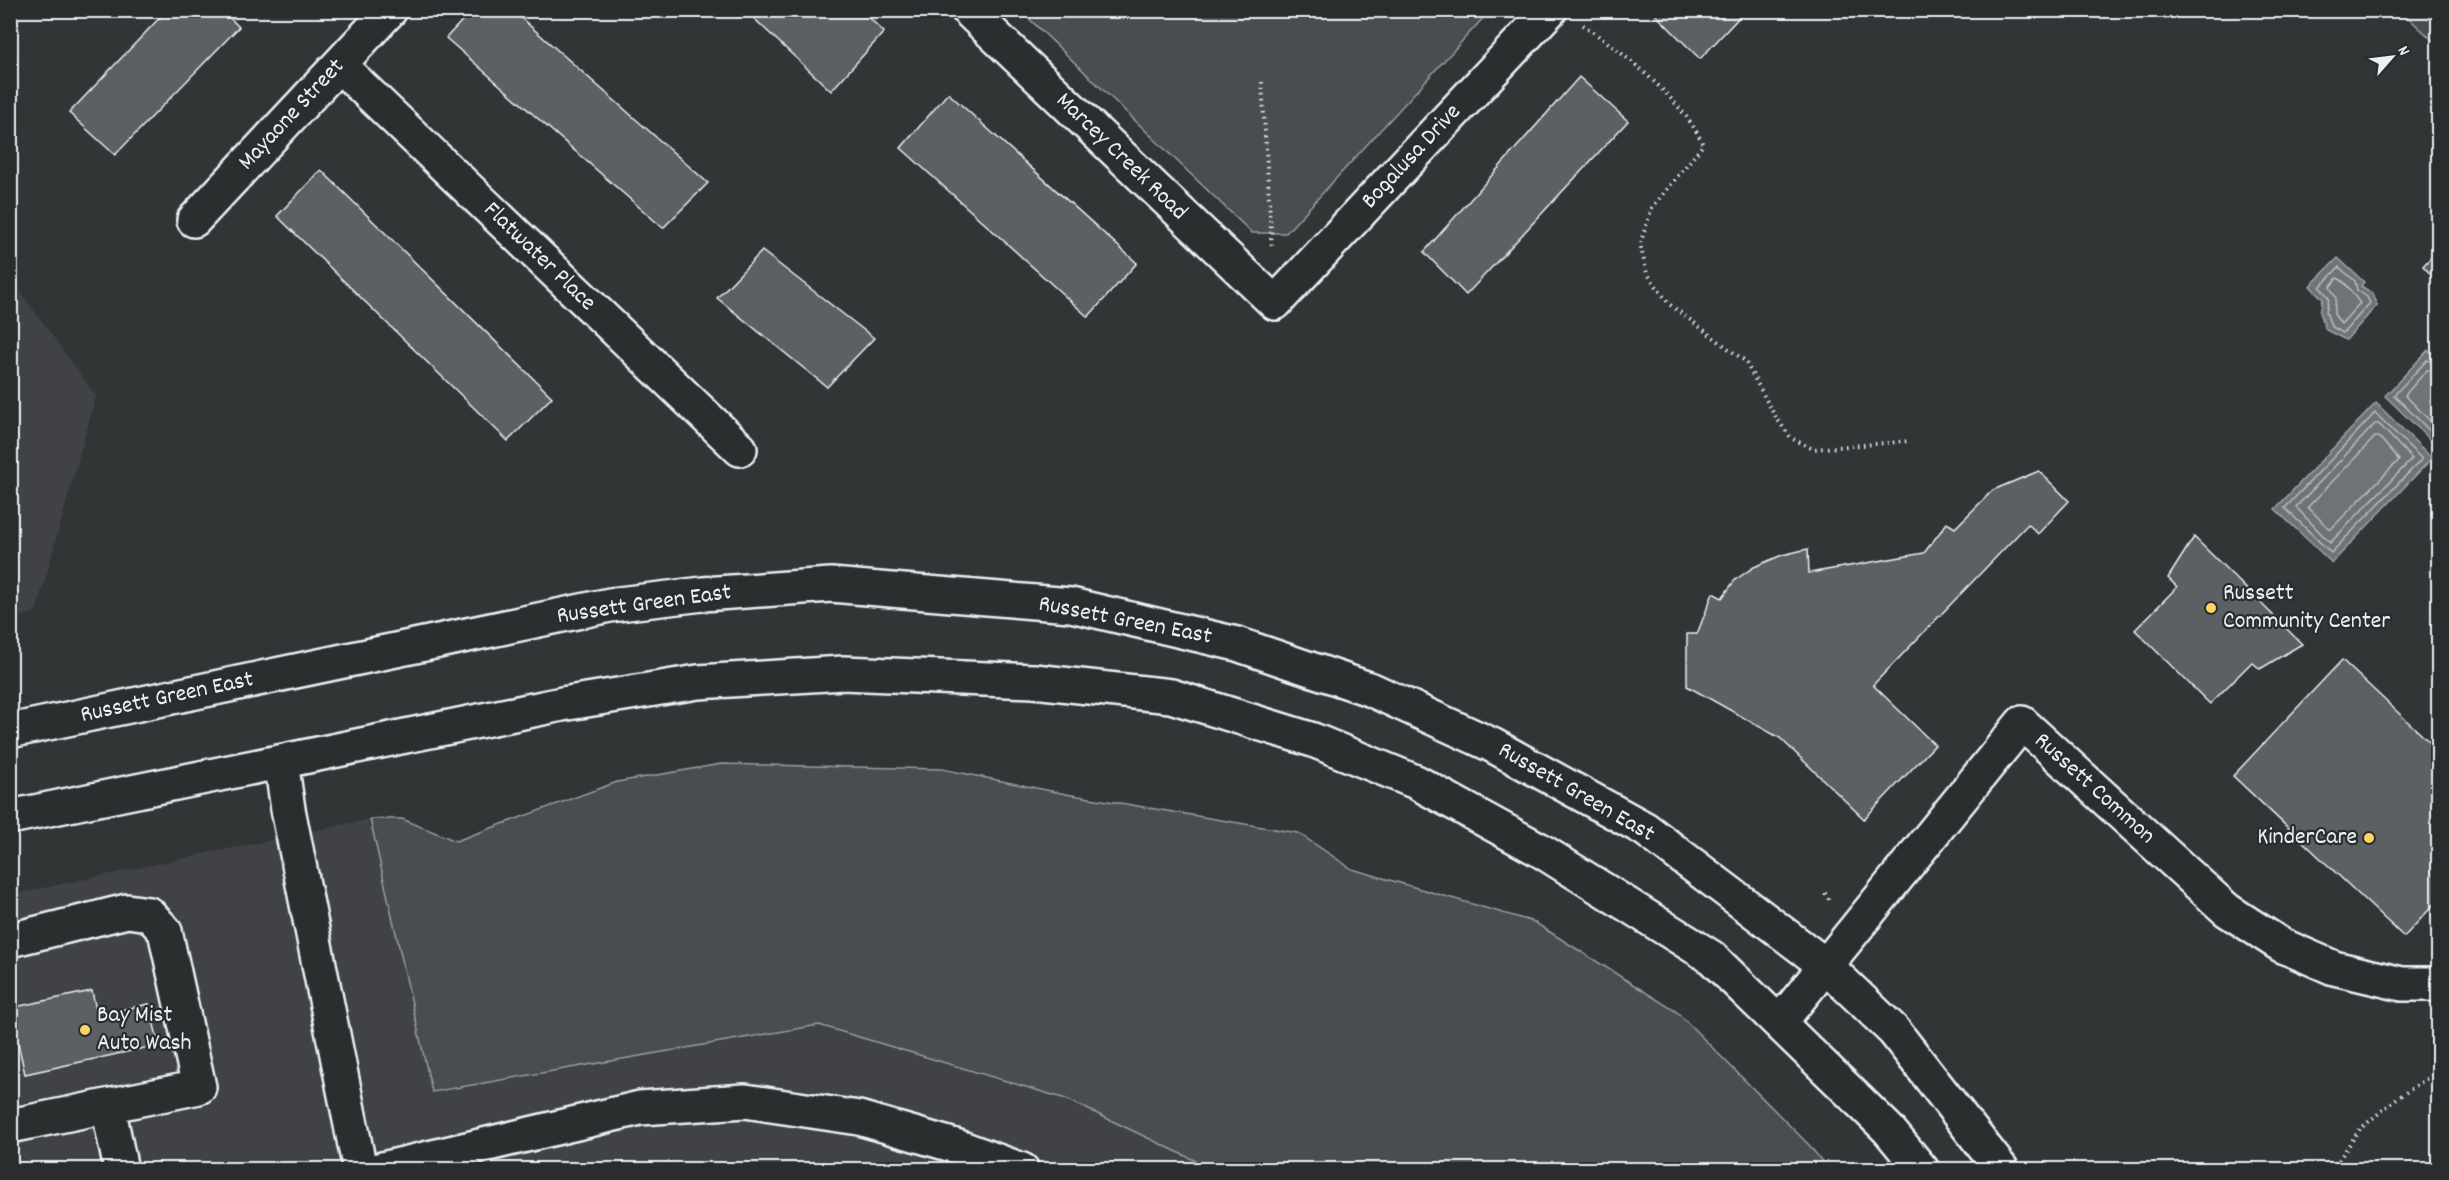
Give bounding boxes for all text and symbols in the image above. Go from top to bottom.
north arrow [2362,27,2422,87]
text: N [2391,42,2415,60]
street label: Mayaone Street [231,51,353,179]
street label: Marcey Creek Road [1047,85,1195,229]
street label: Bogalusa Drive [1354,97,1470,217]
street label: Flatwater Place [475,194,603,320]
street label: Russett Green East [555,576,734,634]
place label: Russett Community Center [2223,577,2390,639]
street label: Russett Green East [1035,588,1215,654]
marker: Russett Community Center [2204,601,2218,615]
street label: Russett Green East [77,663,257,733]
street label: Russett Common [2026,725,2162,853]
street label: Russett Green East [1491,734,1661,852]
place label: KinderCare [2257,821,2357,855]
marker: KinderCare [2362,831,2376,845]
place label: Bay Mist Auto Wash [97,999,192,1061]
marker: Bay Mist Auto Wash [78,1023,92,1037]

